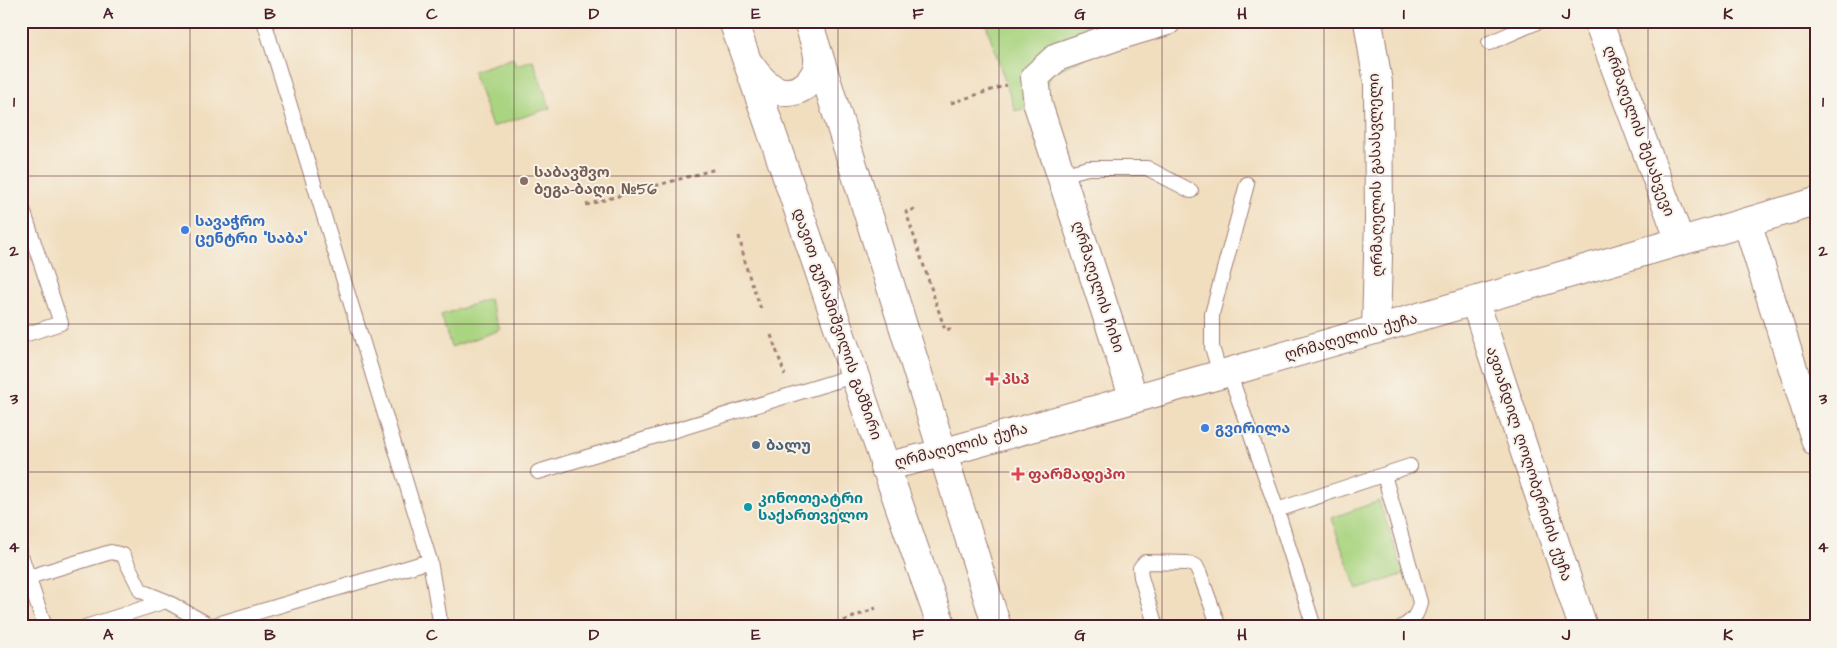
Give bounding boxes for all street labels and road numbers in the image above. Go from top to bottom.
street label: ღრმაღელის შესახვევი [1598,43,1680,219]
street label: ღრმაღელის გასასვლელი [1364,73,1388,277]
street label: დავით გურამიშვილის გამზირი [787,205,887,443]
street label: ღრმაღელის ჩიხი [1067,218,1129,356]
street label: ღრმაღელის ქუჩა [1282,308,1420,366]
street label: ავთანდილ ღოღობერიძის ქუჩა [1481,344,1577,584]
street label: ღრმაღელის ქუჩა [892,418,1030,474]

